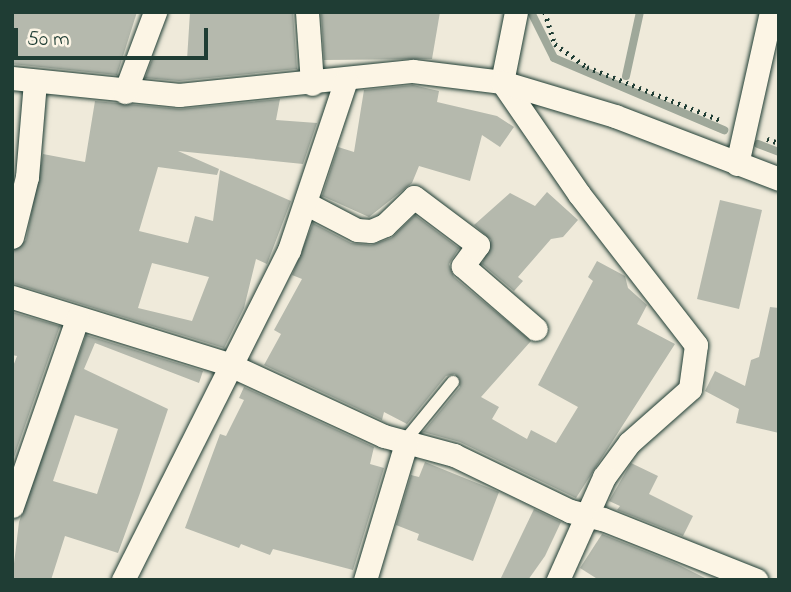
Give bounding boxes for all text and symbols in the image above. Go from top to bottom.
scale bar [18,14,212,58]
text: 50 m [27,25,70,55]

